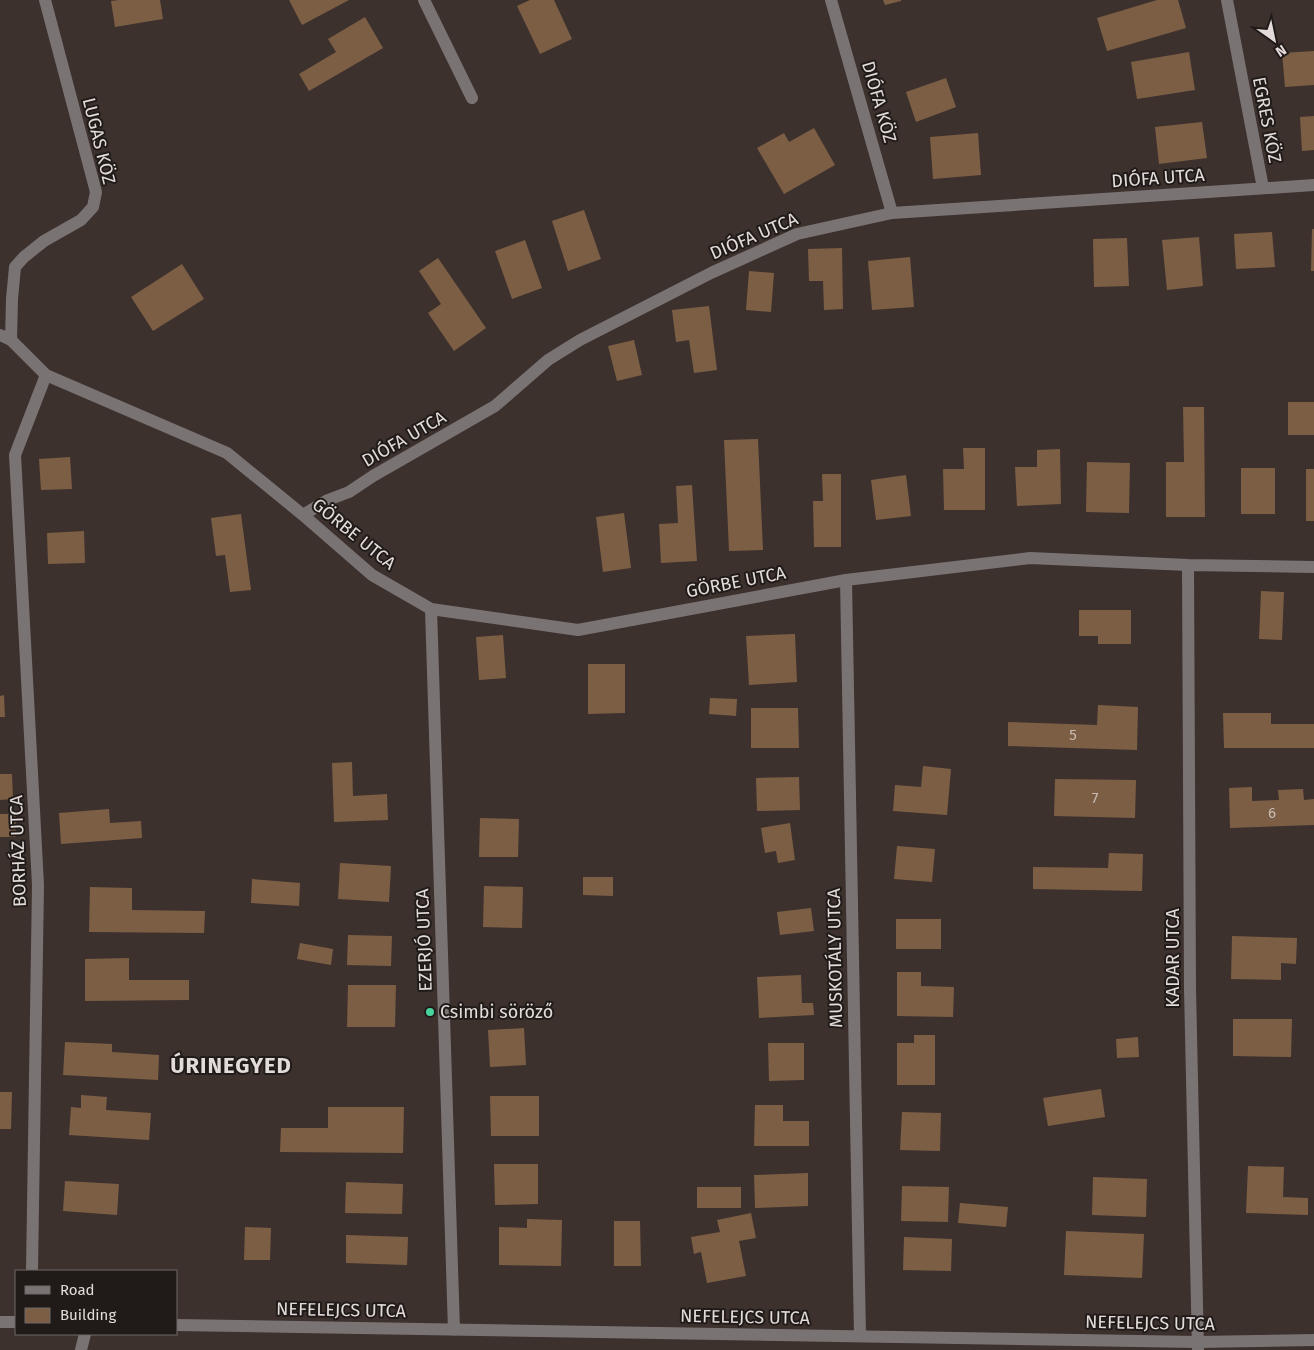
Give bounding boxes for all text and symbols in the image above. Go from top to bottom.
north arrow [1249,15,1299,65]
text: N [1272,41,1289,60]
street label: DIÓFA KÖZ [857,59,901,145]
street label: EGRES KÖZ [1248,75,1286,165]
street label: LUGAS KÖZ [78,95,120,187]
street label: DIÓFA UTCA [1111,164,1206,192]
street label: DIÓFA UTCA [707,207,802,264]
street label: DIÓFA UTCA [358,406,451,472]
street label: GÖRBE UTCA [308,494,401,575]
street label: GÖRBE UTCA [684,561,788,602]
house number: 5 [1069,726,1077,744]
house number: 7 [1092,789,1099,807]
street label: BORHÁZ UTCA [4,794,31,907]
house number: 6 [1268,804,1276,822]
street label: MUSKOTÁLY UTCA [822,887,847,1028]
street label: EZERJÓ UTCA [411,888,437,992]
street label: KADAR UTCA [1162,908,1184,1008]
place label: Csimbi söröző [440,1001,553,1023]
marker: Csimbi söröző [424,1006,436,1018]
district label: ÚRINEGYED [170,1052,292,1079]
legend [15,1270,178,1335]
text: Road [60,1281,95,1299]
street label: NEFELEJCS UTCA [276,1298,407,1322]
street label: NEFELEJCS UTCA [680,1305,811,1329]
text: Building [60,1306,116,1324]
street label: NEFELEJCS UTCA [1085,1311,1216,1335]

